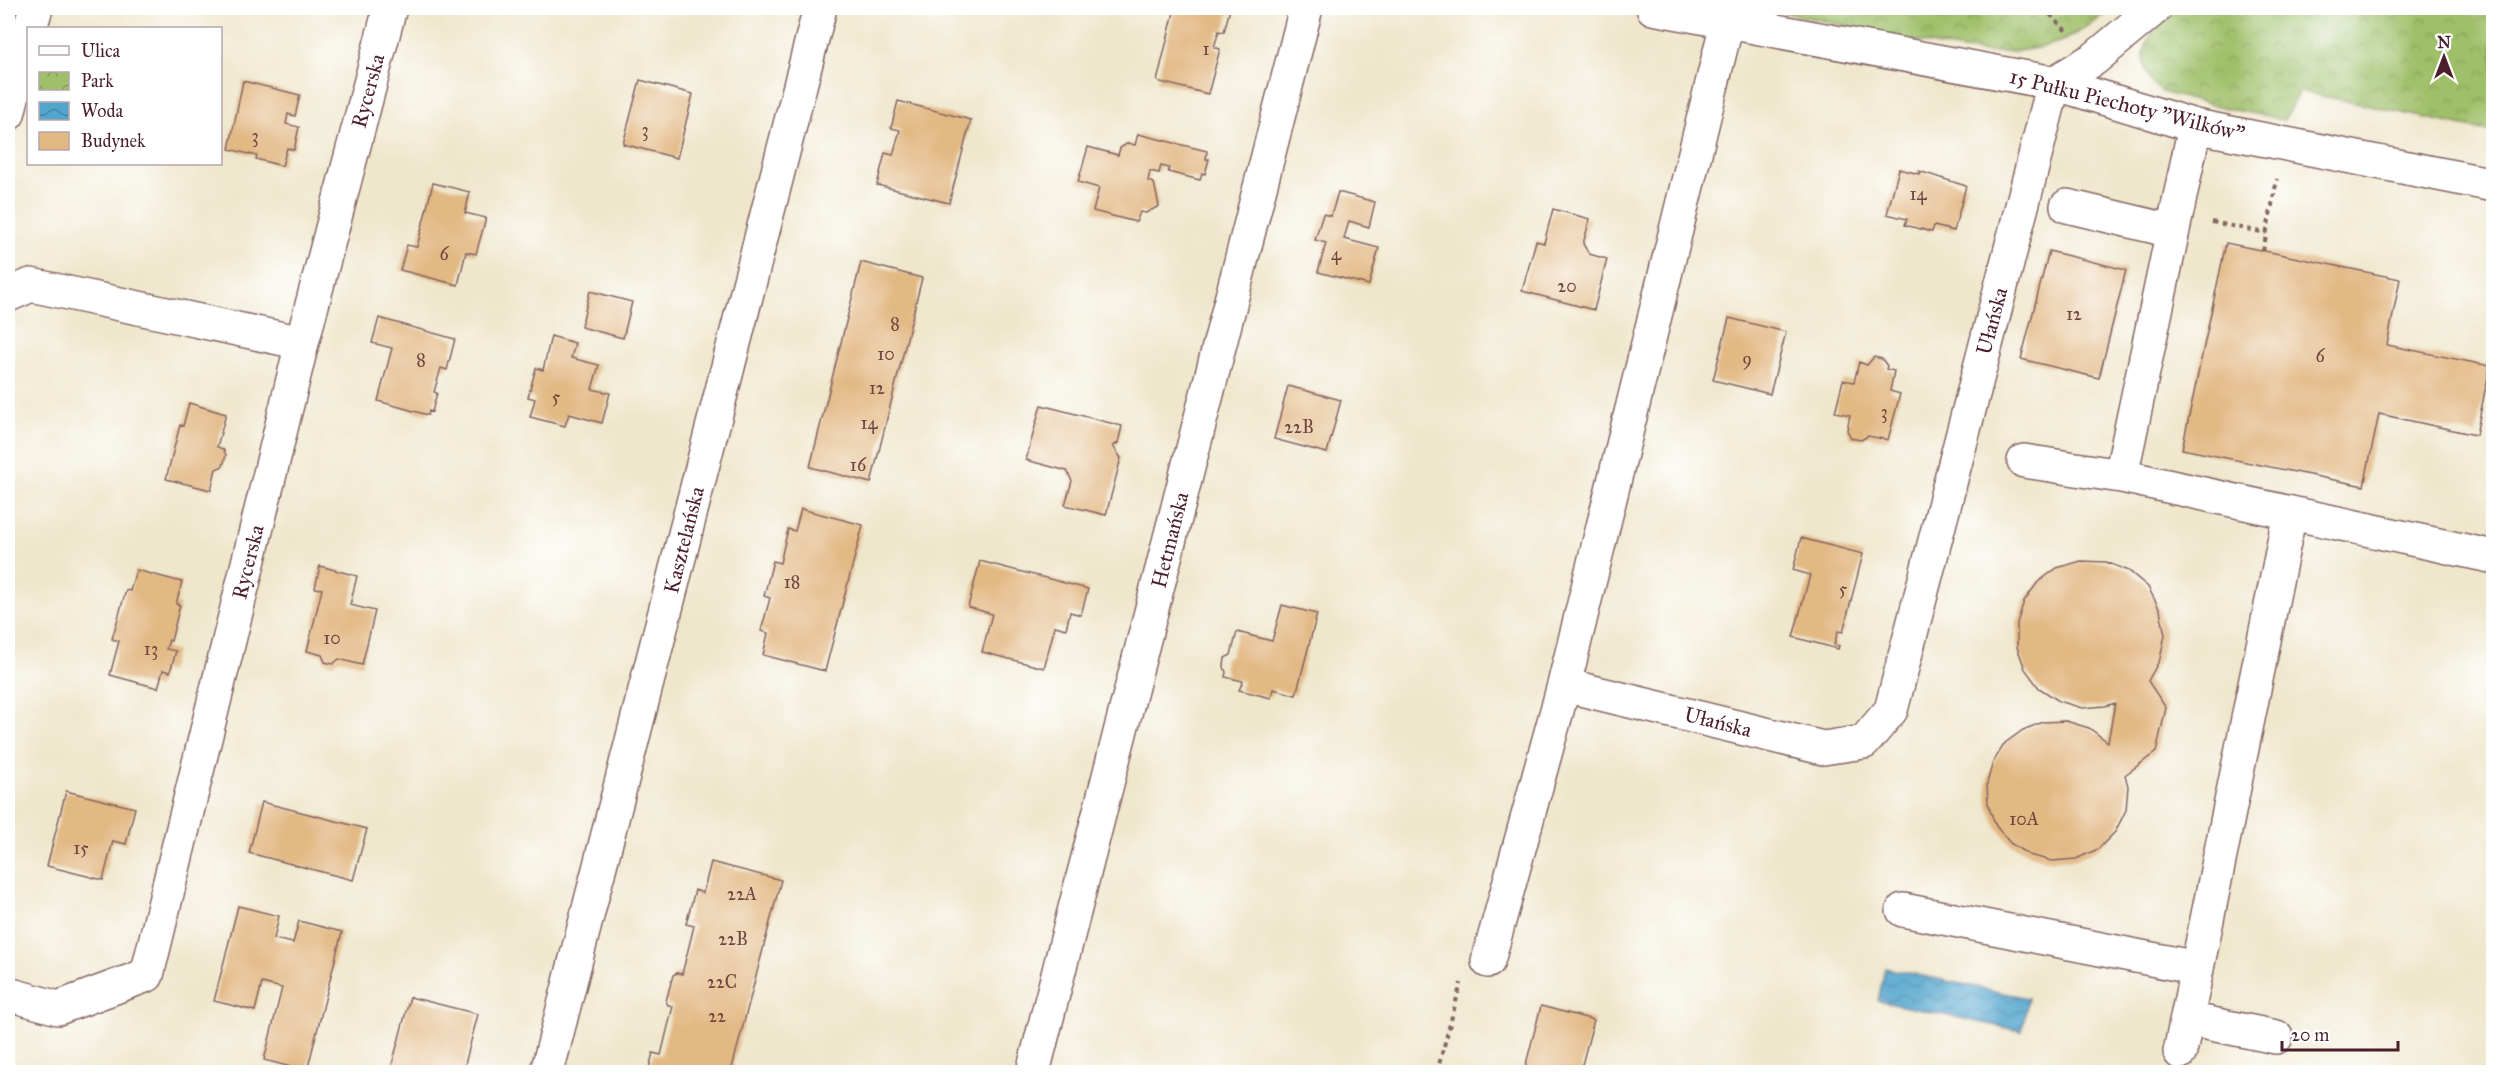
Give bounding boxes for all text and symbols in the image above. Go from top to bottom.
legend [27,27,222,165]
north arrow [2414,27,2474,87]
text: N [2437,33,2451,52]
house number: 1 [1202,38,1210,60]
text: Ulica [81,40,121,62]
street label: Rycerska [346,51,390,131]
street label: 15 Pułku Piechoty "Wilków" [2007,63,2247,147]
text: Park [81,70,114,92]
text: Woda [81,100,124,122]
house number: 3 [641,119,649,141]
house number: 3 [251,125,259,147]
text: Budynek [81,130,146,152]
house number: 14 [1909,183,1928,205]
house number: 6 [439,243,449,265]
house number: 4 [1331,243,1342,265]
house number: 20 [1557,275,1577,297]
street label: Ułańska [1971,284,2013,358]
house number: 12 [2066,303,2082,325]
house number: 8 [890,313,900,335]
house number: 10 [877,343,895,365]
house number: 6 [2315,345,2325,367]
house number: 9 [1742,348,1752,370]
house number: 8 [416,349,426,371]
house number: 12 [869,377,885,399]
house number: 5 [552,386,561,408]
house number: 3 [1880,401,1888,423]
house number: 14 [860,412,879,434]
house number: 22B [1284,416,1314,438]
house number: 16 [850,454,867,476]
street label: Kasztelańska [658,484,710,596]
street label: Hetmańska [1146,489,1195,591]
street label: Rycerska [226,522,270,602]
house number: 18 [784,571,800,593]
house number: 5 [1839,578,1848,600]
house number: 10 [323,627,341,649]
house number: 13 [144,638,158,660]
street label: Ułańska [1682,701,1755,743]
house number: 10A [2009,808,2039,830]
house number: 15 [73,837,89,859]
house number: 22A [727,883,757,905]
house number: 22B [718,928,748,950]
house number: 22C [707,971,737,993]
house number: 22 [708,1005,726,1027]
scale bar [2282,1014,2398,1052]
text: 20 m [2291,1024,2329,1046]

